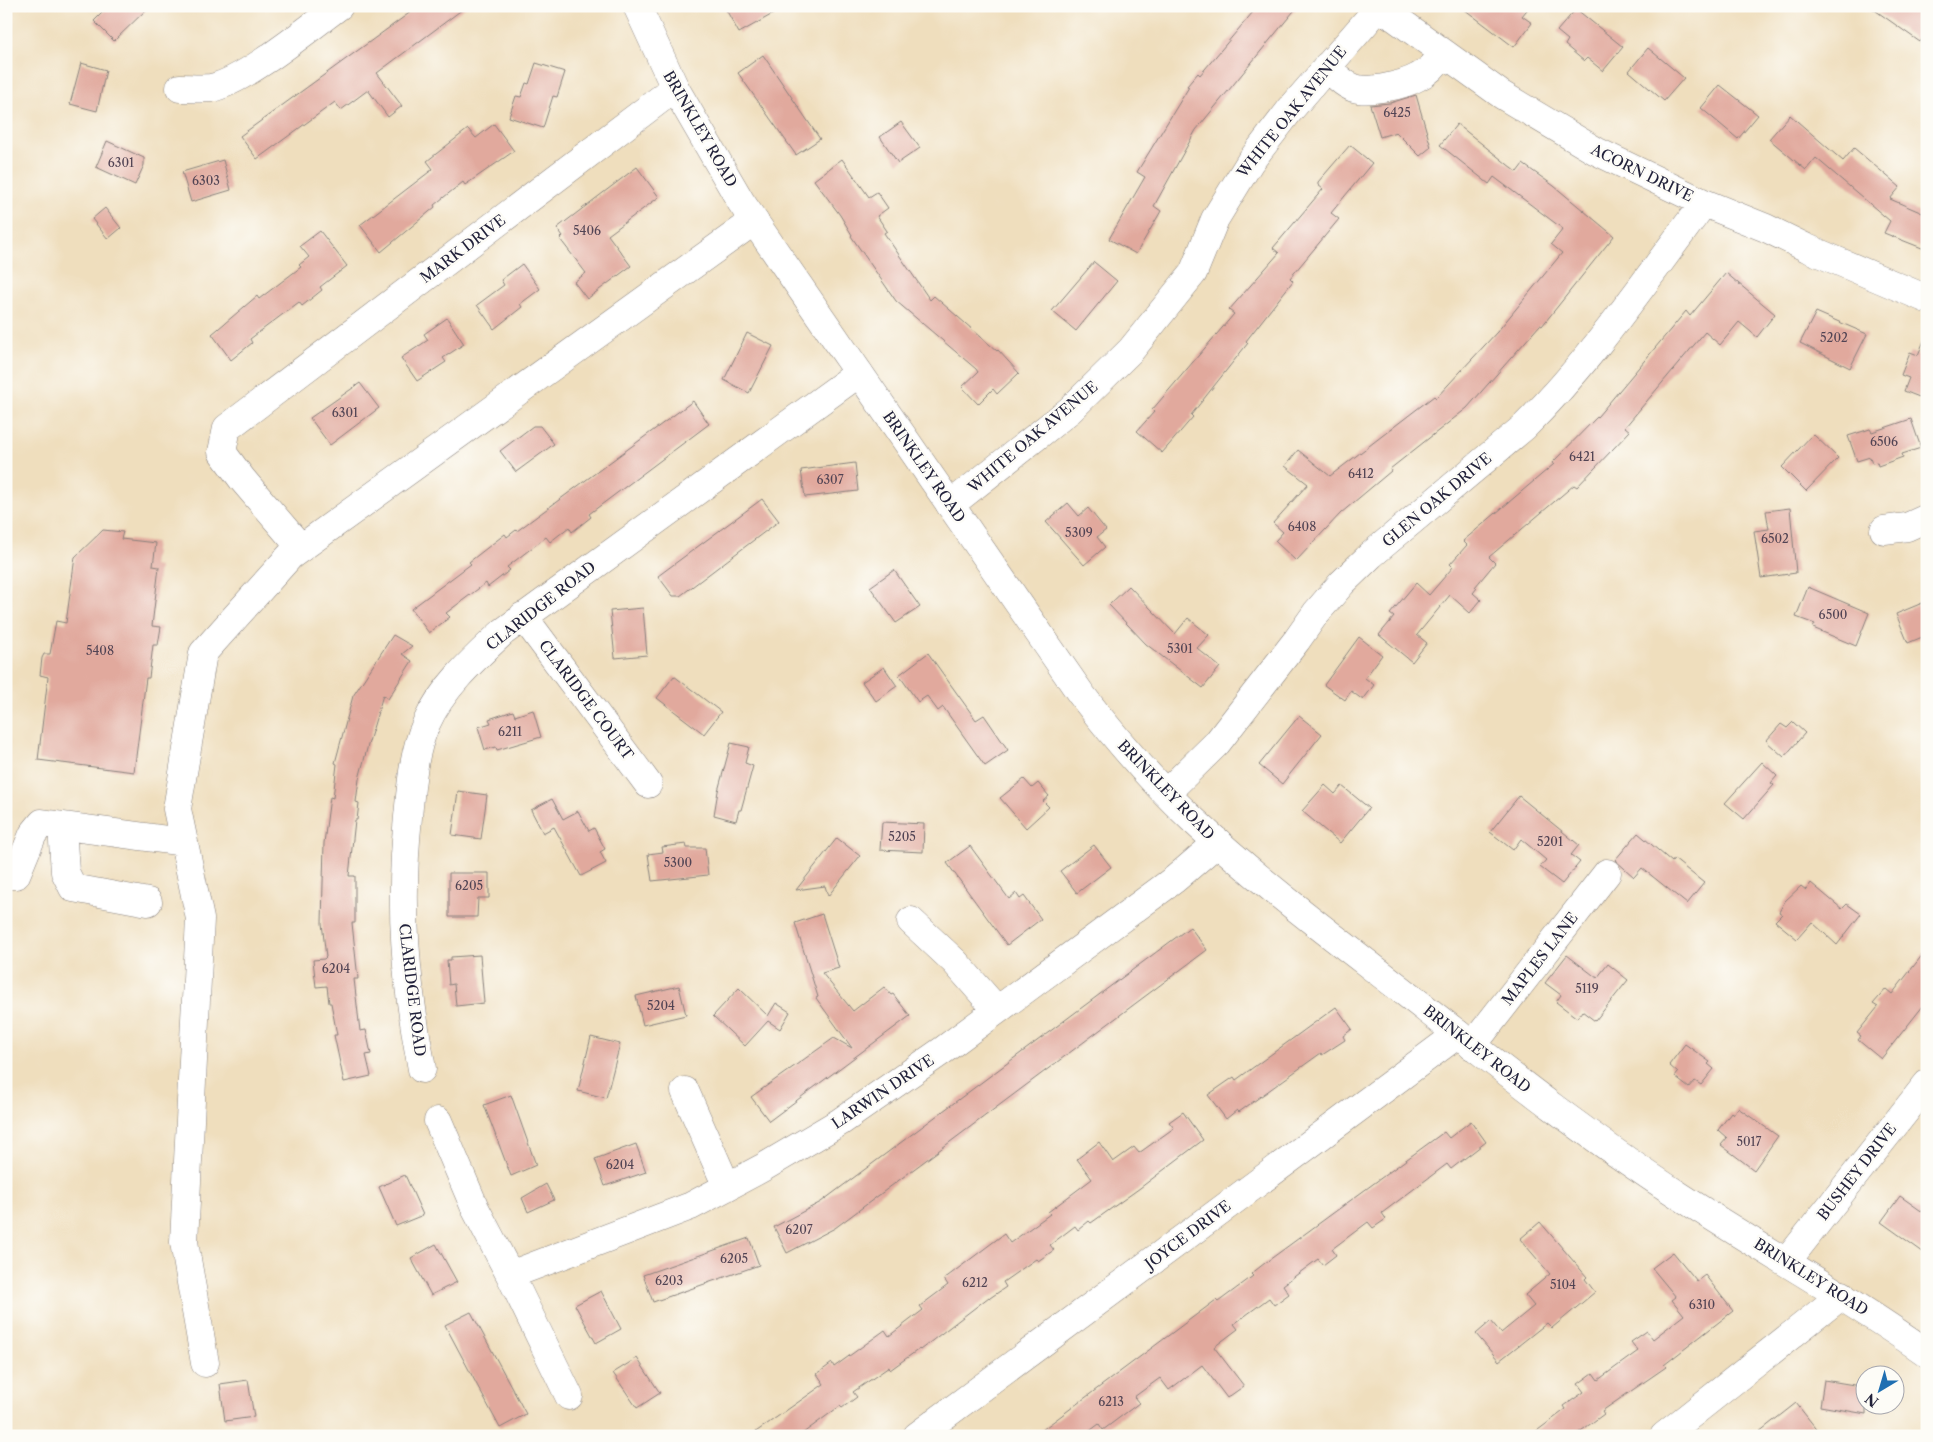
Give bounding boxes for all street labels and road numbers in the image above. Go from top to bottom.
street label: WHITE OAK AVENUE [1232,42,1350,182]
street label: BRINKLEY ROAD [659,67,742,190]
street label: ACORN DRIVE [1587,139,1697,206]
street label: MARK DRIVE [416,210,509,287]
street label: WHITE OAK AVENUE [963,377,1101,497]
street label: BRINKLEY ROAD [879,407,970,526]
street label: GLEN OAK DRIVE [1378,448,1495,551]
street label: CLARIDGE ROAD [482,557,599,654]
street label: CLARIDGE COURT [535,636,638,764]
street label: BRINKLEY ROAD [1114,736,1219,843]
street label: MAPLES LANE [1497,908,1582,1009]
street label: CLARIDGE ROAD [395,922,430,1057]
street label: BRINKLEY ROAD [1420,1001,1535,1097]
street label: LARWIN DRIVE [828,1050,938,1133]
street label: BUSHEY DRIVE [1813,1119,1900,1224]
street label: JOYCE DRIVE [1139,1196,1235,1274]
street label: BRINKLEY ROAD [1751,1234,1872,1319]

